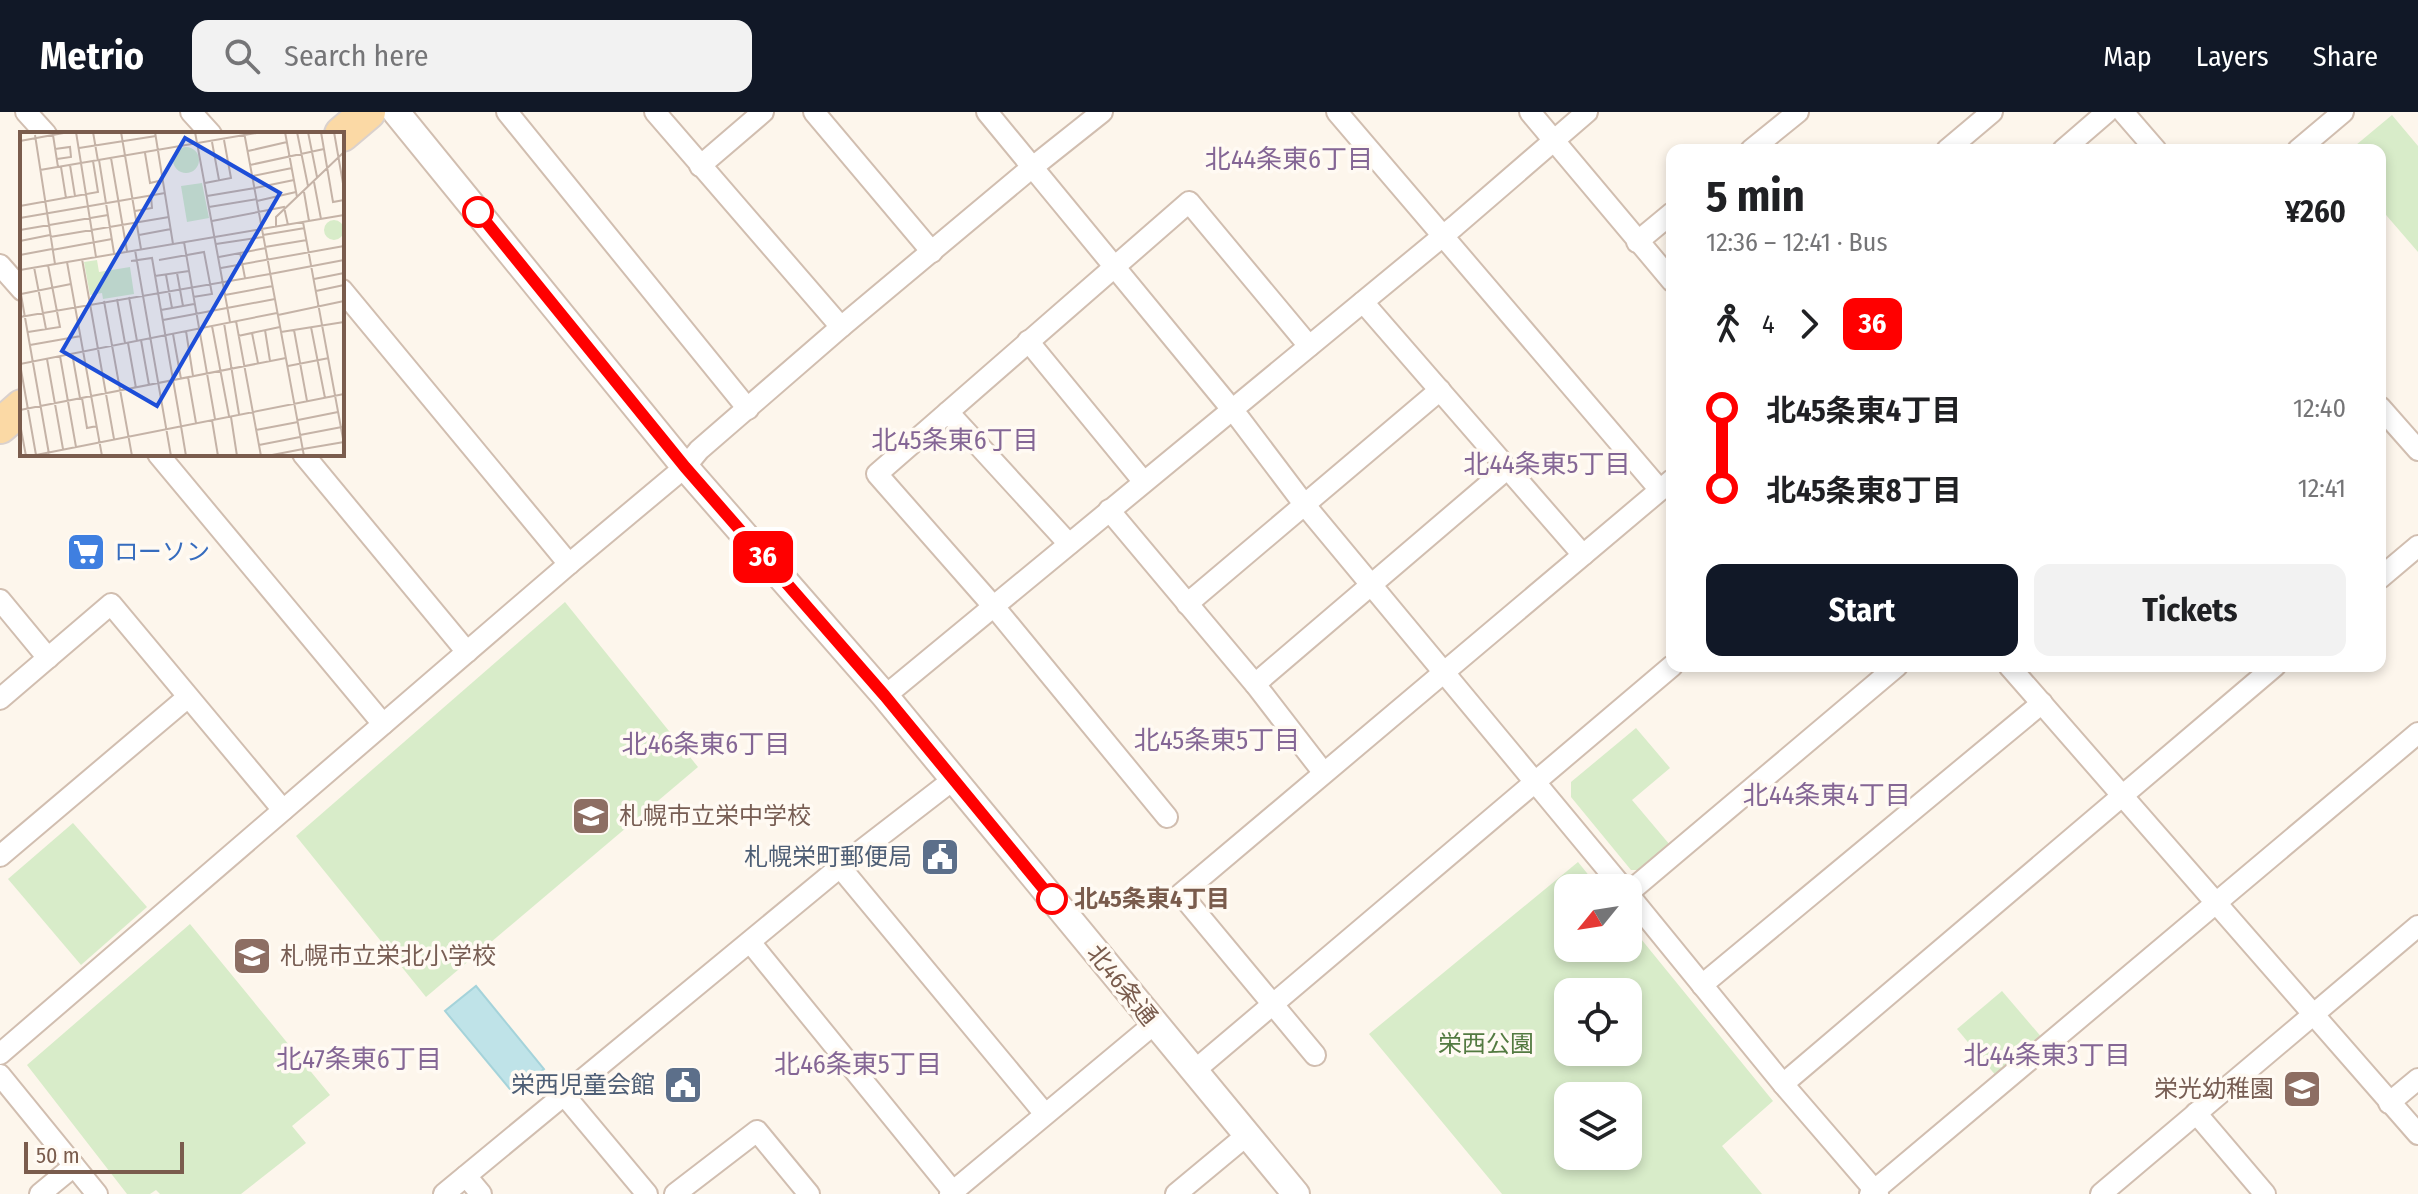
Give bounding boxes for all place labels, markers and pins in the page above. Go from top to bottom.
unlabelled marker [463,197,493,227]
supermarket icon: ローソン [65,531,107,573]
place label: ローソン [114,538,210,566]
school or university icon: 札幌市立栄中学校 [570,795,612,837]
place label: 札幌市立栄中学校 [619,802,811,830]
public building icon: 札幌栄町郵便局 [919,836,961,878]
place label: 札幌栄町郵便局 [744,843,912,871]
marker: 北45条東4丁目 [1037,884,1067,914]
place label: 北45条東4丁目 [1074,885,1230,913]
school or university icon: 札幌市立栄北小学校 [231,935,273,977]
place label: 札幌市立栄北小学校 [280,942,496,970]
public building icon: 栄西児童会館 [662,1064,704,1106]
school or university icon: 栄光幼稚園 [2281,1068,2323,1110]
place label: 栄西児童会館 [511,1071,655,1099]
place label: 栄光幼稚園 [2154,1075,2274,1103]

